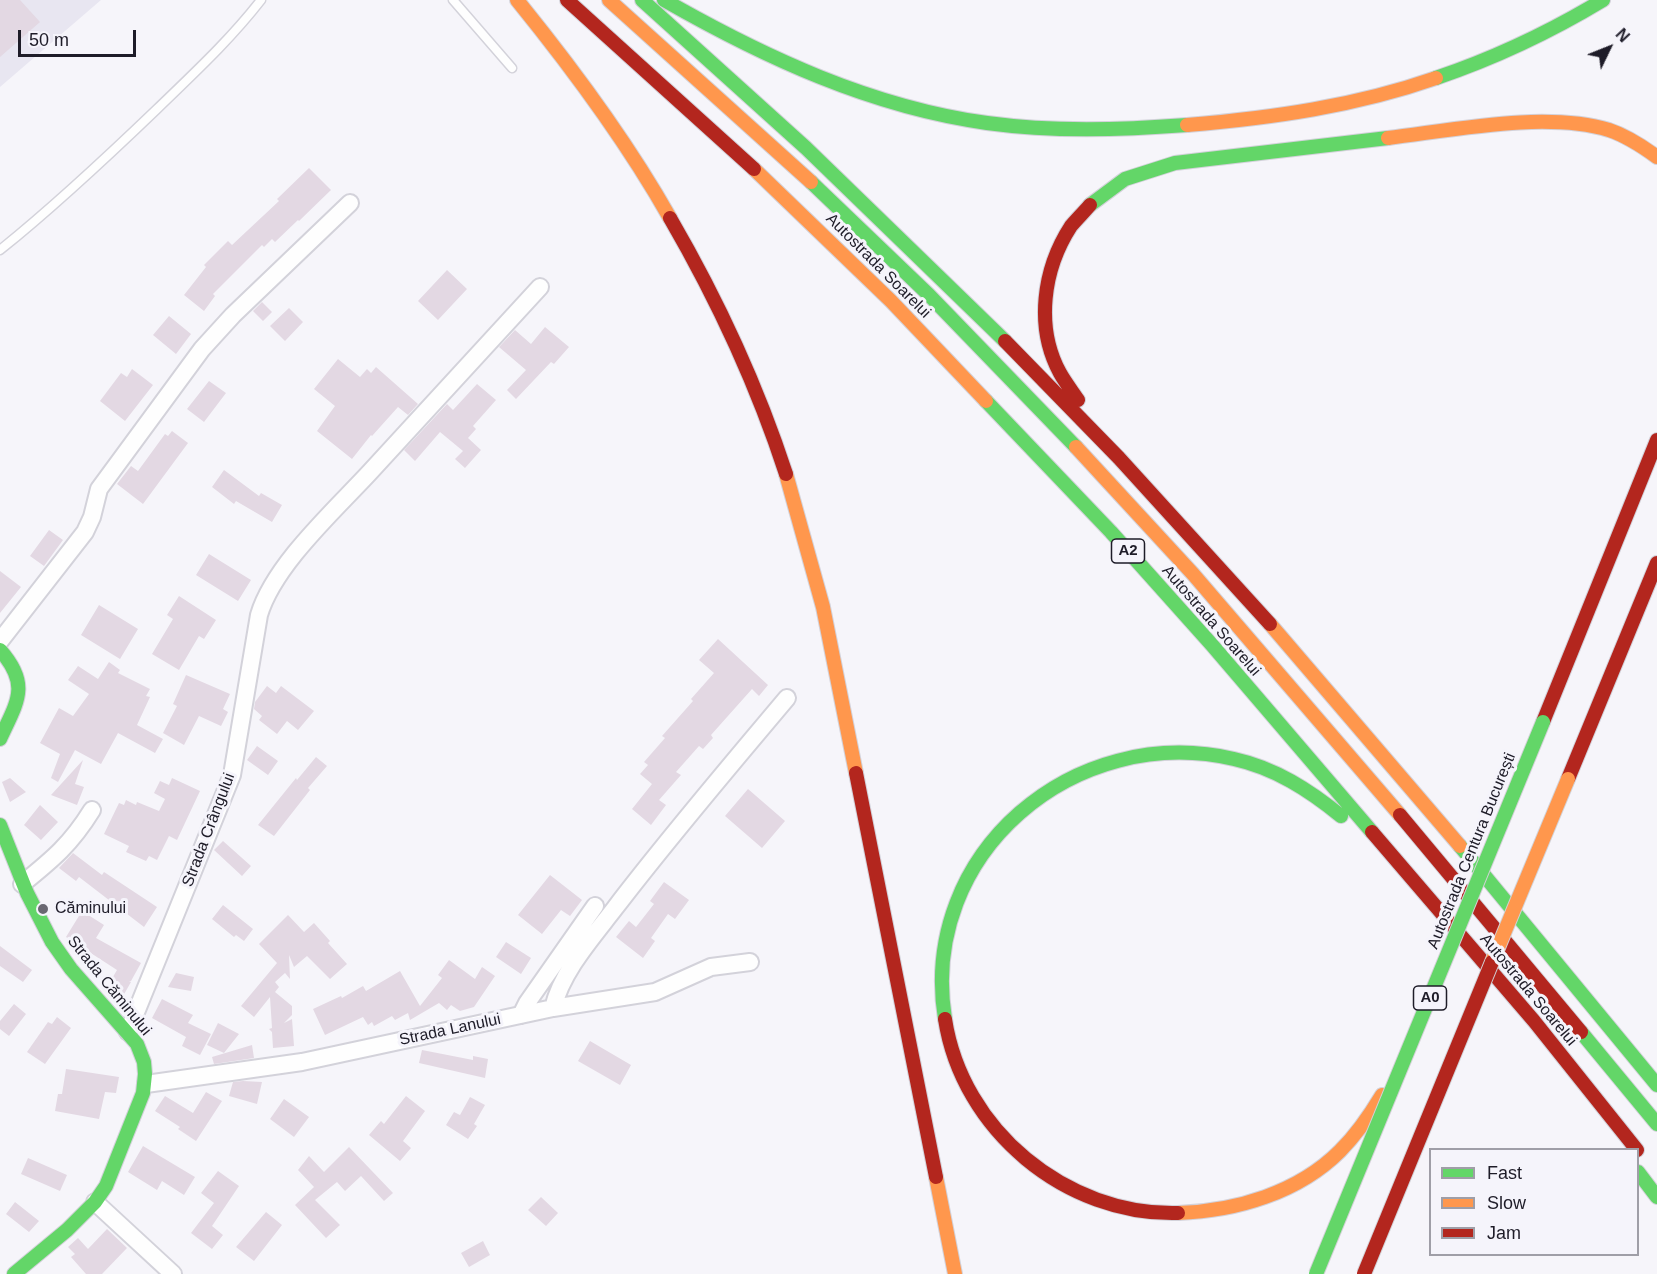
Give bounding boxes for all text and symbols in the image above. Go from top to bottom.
scale bar [21,18,140,56]
north arrow [1579,18,1639,78]
text: N [1612,25,1633,45]
text: 50 m [29,30,69,50]
street label: Autostrada Soarelui [822,210,934,322]
road number: A2 [1112,539,1144,563]
street label: Autostrada Soarelui [1158,562,1264,680]
street label: Autostrada Centura București [1424,750,1520,952]
street label: Strada Crângului [179,771,239,889]
place label: Căminului [55,899,126,919]
marker: Căminului [36,902,50,916]
street label: Autostrada Soarelui [1475,930,1581,1050]
street label: Strada Căminului [63,932,155,1040]
road number: A0 [1414,986,1446,1010]
street label: Strada Lanului [398,1010,502,1050]
legend [1429,1148,1639,1256]
text: Fast [1487,1163,1522,1183]
text: Slow [1487,1193,1526,1213]
text: Jam [1487,1223,1521,1243]

